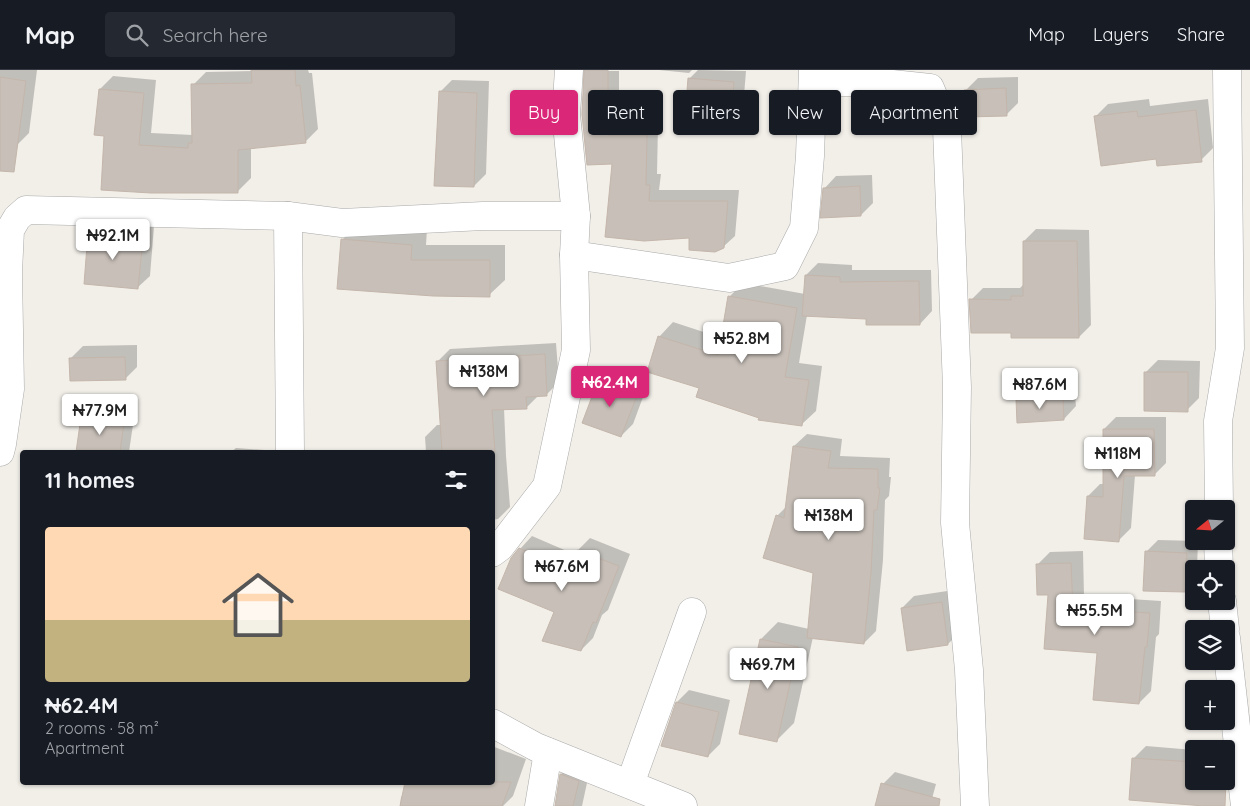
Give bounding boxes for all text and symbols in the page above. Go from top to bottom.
search box [105,12,455,57]
text: Map [25,20,75,50]
icon: search [123,21,151,49]
text: Search here [163,23,268,47]
text: Map [1028,23,1065,46]
text: Layers [1093,23,1149,46]
text: Share [1177,23,1225,46]
chip: Buy [510,90,578,135]
chip: Rent [588,90,663,135]
chip: Filters [673,90,759,135]
chip: New [769,90,841,135]
chip: Apartment [851,90,977,135]
pin: ₦92.1M [72,218,154,261]
text: ₦92.1M [87,225,139,245]
pin: ₦52.8M [701,322,783,364]
text: ₦52.8M [714,328,770,348]
pin: ₦138M [449,354,519,397]
text: ₦138M [460,361,508,381]
pin: ₦62.4M [569,366,651,408]
pin: ₦87.6M [999,368,1081,410]
text: ₦62.4M [582,372,638,392]
text: ₦87.6M [1013,374,1067,394]
pin: ₦77.9M [59,394,141,436]
text: ₦77.9M [73,400,127,420]
pin: ₦118M [1083,436,1153,479]
text: ₦118M [1095,443,1141,463]
icon: filters [442,466,470,494]
text: 11 homes [45,467,135,493]
pin: ₦138M [794,498,864,541]
north arrow [1185,500,1235,550]
map controls [1185,500,1235,790]
text: ₦138M [805,505,853,525]
pin: ₦67.6M [521,550,603,592]
text: ₦67.6M [535,556,589,576]
icon: home [213,560,303,650]
button: locate [1185,560,1235,610]
pin: ₦55.5M [1054,594,1136,636]
text: ₦55.5M [1067,600,1123,620]
button: layers [1185,620,1235,670]
pin: ₦69.7M [727,648,809,690]
text: ₦69.7M [741,654,795,674]
button: + [1185,680,1235,730]
text: ₦62.4M [45,692,118,718]
text: 2 rooms · 58 m² [45,718,159,738]
text: Apartment [45,738,125,758]
button: − [1185,740,1235,790]

